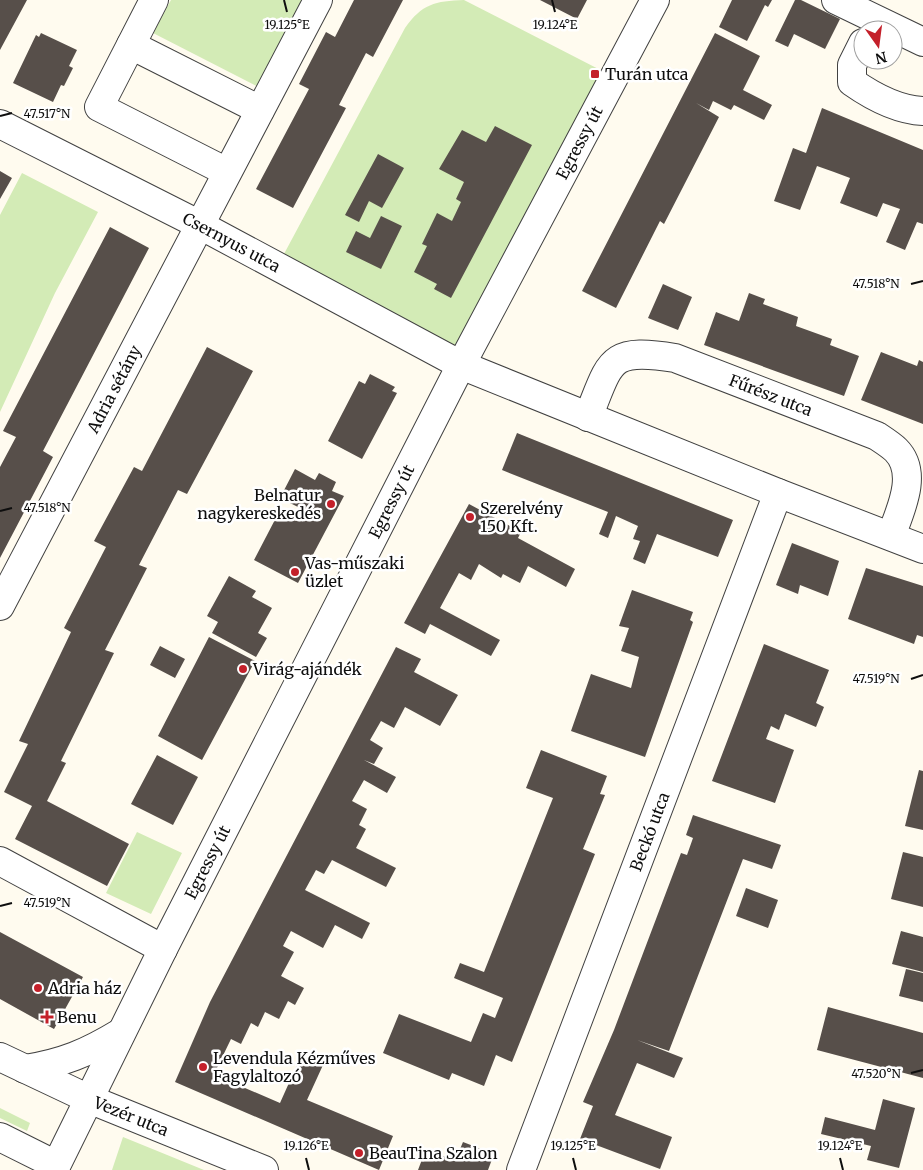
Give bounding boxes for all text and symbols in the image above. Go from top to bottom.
text: 19.125°E [264,17,310,32]
text: 19.124°E [533,17,578,32]
north arrow [853,20,903,70]
text: N [874,48,889,68]
place label: Turán utca [605,64,689,84]
marker: Turán utca [589,68,601,80]
street label: Egressy út [552,102,607,183]
text: 47.517°N [24,106,71,121]
street label: Csernyus utca [180,208,284,276]
text: 47.518°N [852,276,900,291]
street label: Adria sétány [82,341,145,437]
street label: Fűrész utca [726,370,816,420]
street label: Egressy út [364,461,419,541]
place label: Belnatur nagykereskedés [197,485,321,523]
marker: Belnatur nagykereskedés [325,498,337,510]
place label: Szerelvény 150 Kft. [480,498,564,536]
text: 47.518°N [23,500,71,515]
marker: Szerelvény 150 Kft. [464,511,476,523]
place label: Vas-műszaki üzlet [304,553,404,591]
marker: Vas-műszaki üzlet [289,566,301,578]
place label: Virág-ajándék [252,659,362,679]
marker: Virág-ajándék [237,663,249,675]
text: 47.519°N [852,671,900,686]
street label: Beckó utca [625,789,674,874]
street label: Egressy út [180,821,235,902]
text: 47.519°N [23,895,71,910]
place label: Adria ház [47,978,122,998]
marker: Adria ház [32,982,44,994]
place label: Benu [57,1007,97,1027]
marker: Benu [41,1011,53,1023]
place label: Levendula Kézműves Fagylaltozó [213,1048,376,1086]
marker: Levendula Kézműves Fagylaltozó [197,1061,209,1073]
text: 47.520°N [851,1066,902,1081]
street label: Vezér utca [90,1092,172,1140]
text: 19.126°E [283,1138,329,1153]
text: 19.125°E [550,1138,596,1153]
text: 19.124°E [818,1138,863,1153]
place label: BeauTina Szalon [369,1143,498,1163]
marker: BeauTina Szalon [353,1147,365,1159]

